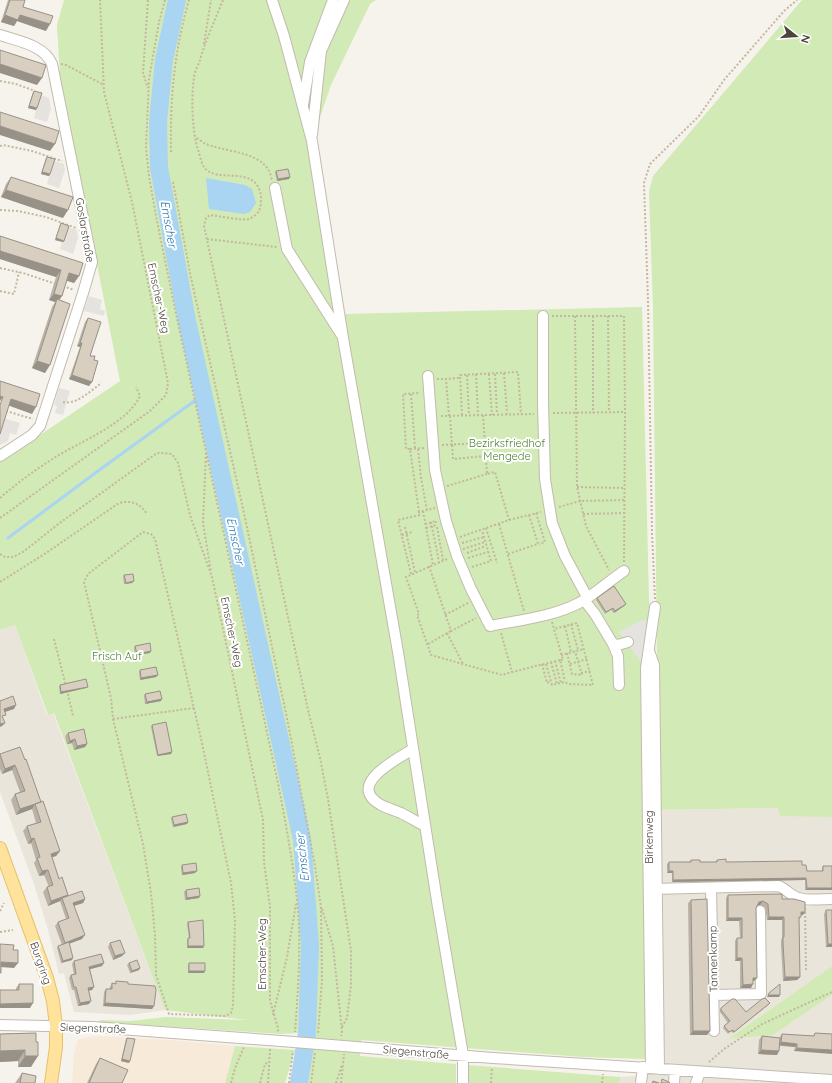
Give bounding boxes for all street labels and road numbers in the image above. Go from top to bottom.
street label: Goslarstraße [72,197,98,263]
street label: Emscher-Weg [145,262,173,334]
street label: Emscher-Weg [218,596,246,668]
street label: Birkenweg [642,810,656,864]
street label: Emscher-Weg [255,918,269,990]
street label: Tannenkamp [705,925,721,992]
street label: Burgring [27,940,55,986]
street label: Siegenstraße [60,1020,126,1036]
street label: Siegenstraße [382,1042,450,1062]

